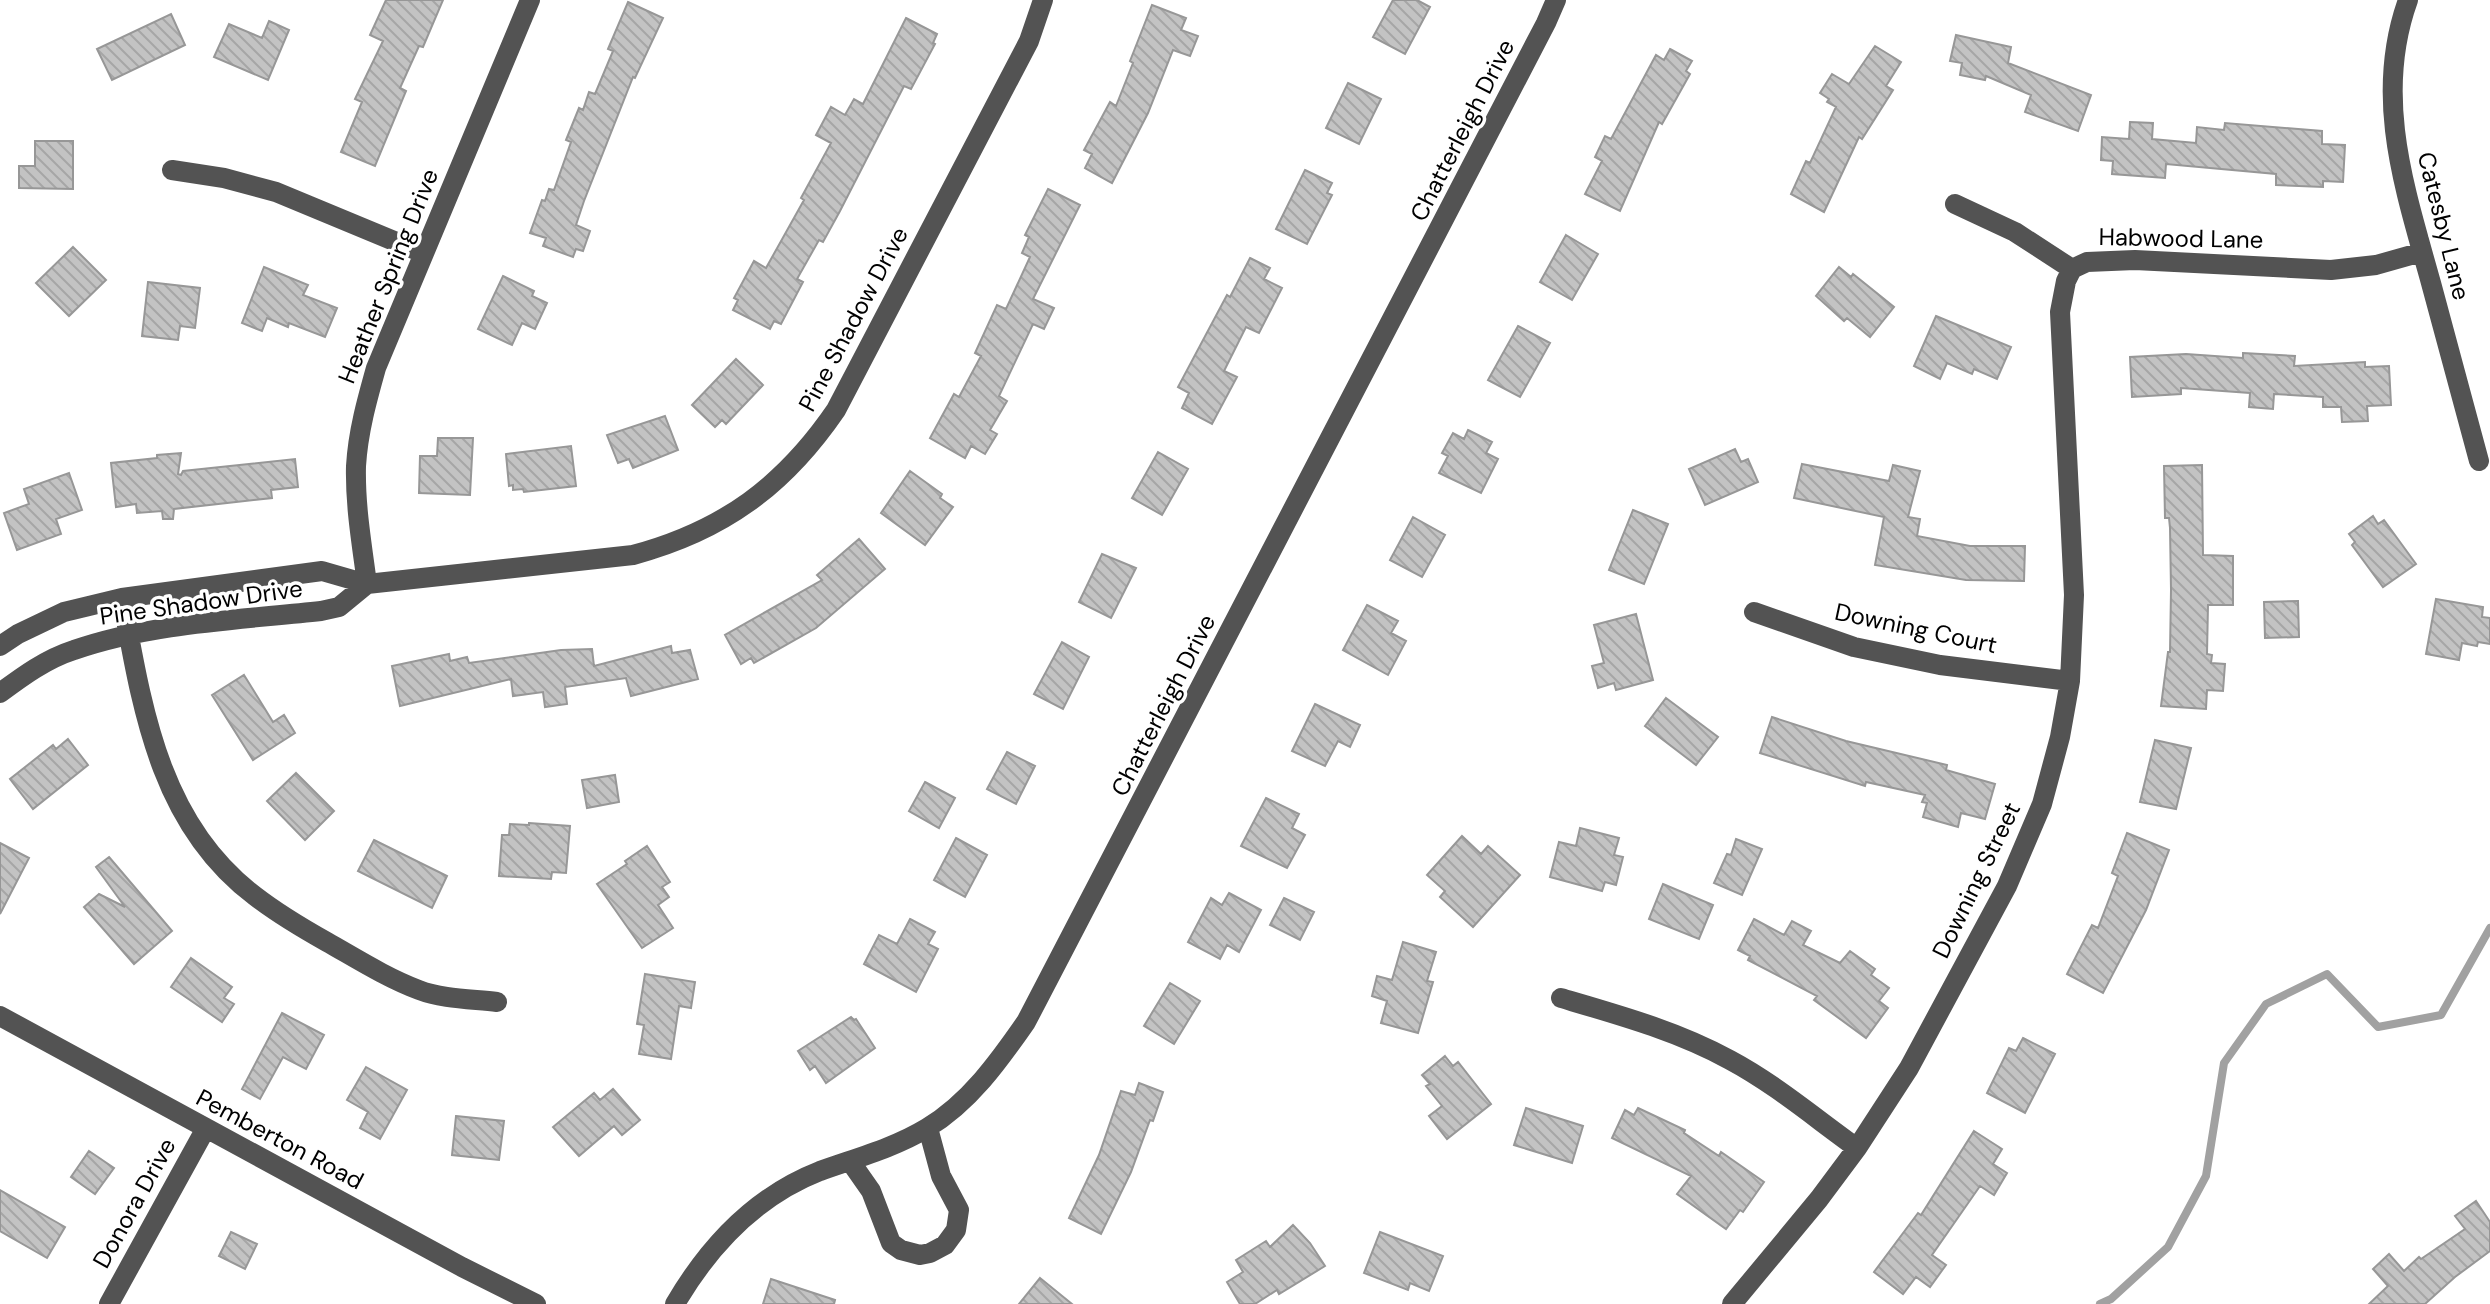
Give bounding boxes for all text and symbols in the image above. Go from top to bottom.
street label: Chatterleigh Drive [1403,34,1521,226]
street label: Catesby Lane [2411,149,2477,303]
street label: Heather Spring Drive [331,164,445,388]
street label: Pine Shadow Drive [791,221,915,417]
street label: Habwood Lane [2098,221,2264,255]
street label: Pine Shadow Drive [98,572,304,632]
street label: Downing Court [1832,596,2000,660]
street label: Chatterleigh Drive [1104,609,1222,801]
street label: Downing Street [1925,797,2027,963]
street label: Pemberton Road [191,1082,369,1196]
street label: Donora Drive [86,1133,182,1273]

